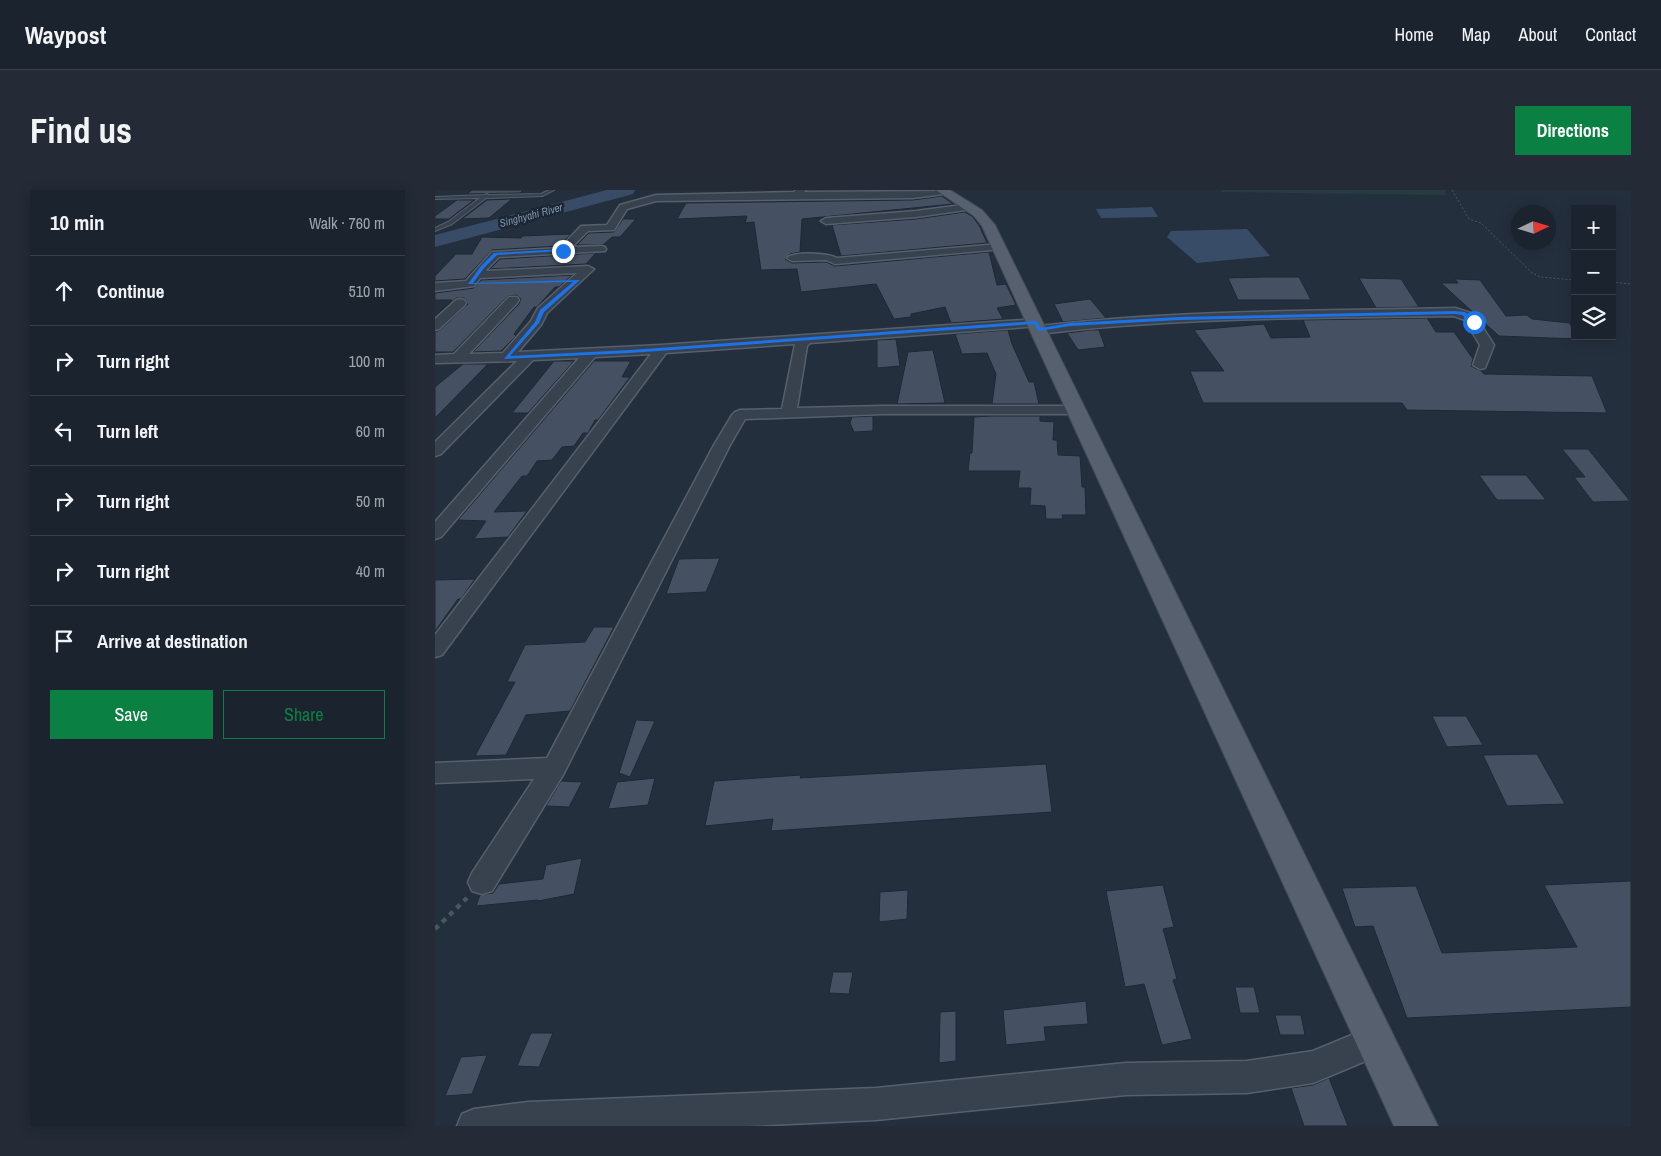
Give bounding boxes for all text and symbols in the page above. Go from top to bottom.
text: Waypost [25,19,106,51]
text: Home [1394,22,1434,47]
text: Map [1462,22,1491,47]
text: About [1519,22,1557,47]
text: Contact [1585,22,1636,47]
button: Directions [1515,106,1631,155]
text: Find us [30,107,132,154]
water label: Singhyahi River [498,200,565,230]
north arrow [1511,205,1556,250]
map controls [1571,205,1616,340]
button: + [1571,205,1616,250]
text: 10 min [50,208,105,237]
text: Walk · 760 m [309,212,385,234]
route end [552,240,575,263]
button: − [1571,250,1616,295]
icon: ahead [50,277,78,305]
text: Continue [97,278,165,304]
text: 510 m [349,280,385,302]
button: layers [1571,295,1616,340]
route start [1463,311,1486,334]
icon: right [50,347,78,375]
text: Turn right [97,348,169,374]
text: 100 m [349,350,385,372]
icon: left [50,417,78,445]
text: Turn left [97,418,158,444]
text: 60 m [356,420,385,442]
icon: right [50,487,78,515]
text: Turn right [97,488,169,514]
text: 50 m [356,490,385,512]
icon: right [50,557,78,585]
text: Turn right [97,558,169,584]
text: 40 m [356,560,385,582]
icon: arrive [50,627,78,655]
text: Arrive at destination [97,628,248,654]
button: Save [50,690,213,739]
button: Share [223,690,385,739]

